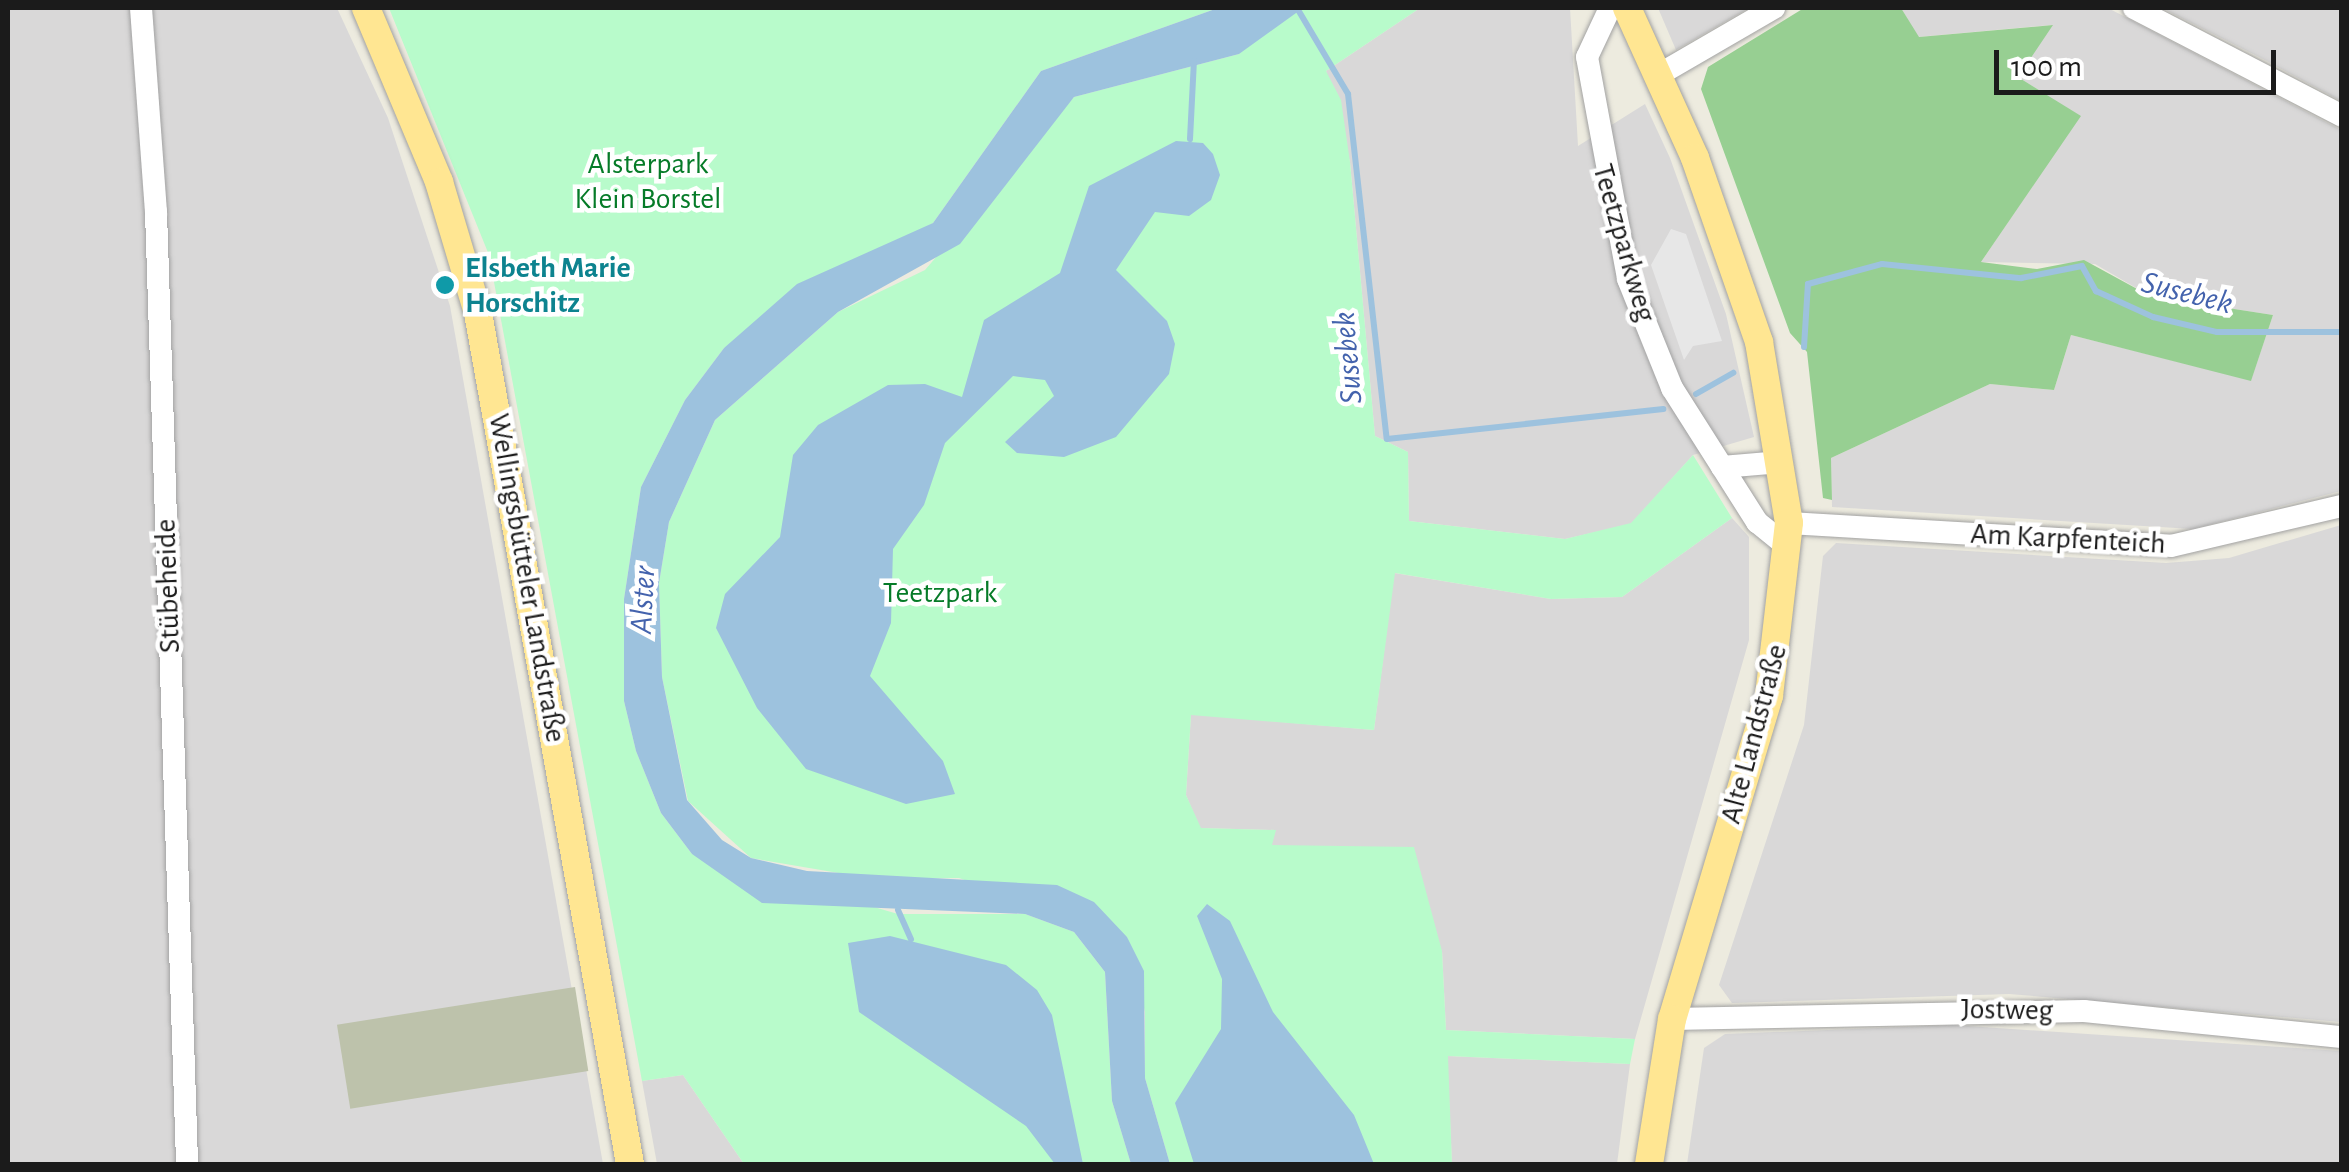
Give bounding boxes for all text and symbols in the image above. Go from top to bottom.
scale bar [1999,30,2282,92]
text: 100 m [2011,52,2082,82]
park label: Alsterpark Klein Borstel [575,146,721,216]
street label: Teetzparkweg [1584,160,1664,326]
place label: Elsbeth Marie Horschitz [465,250,631,320]
water label: Susebek [2137,263,2237,323]
marker: Elsbeth Marie Horschitz [434,274,456,296]
water label: Susebek [1325,310,1371,406]
street label: Wellingsbütteler Landstraße [480,411,574,745]
street label: Am Karpfenteich [1970,516,2166,562]
street label: Stübeheide [148,518,188,654]
water label: Alster [622,565,664,635]
park label: Teetzpark [883,575,997,611]
street label: Alte Landstraße [1713,640,1795,828]
street label: Jostweg [1961,991,2053,1029]

